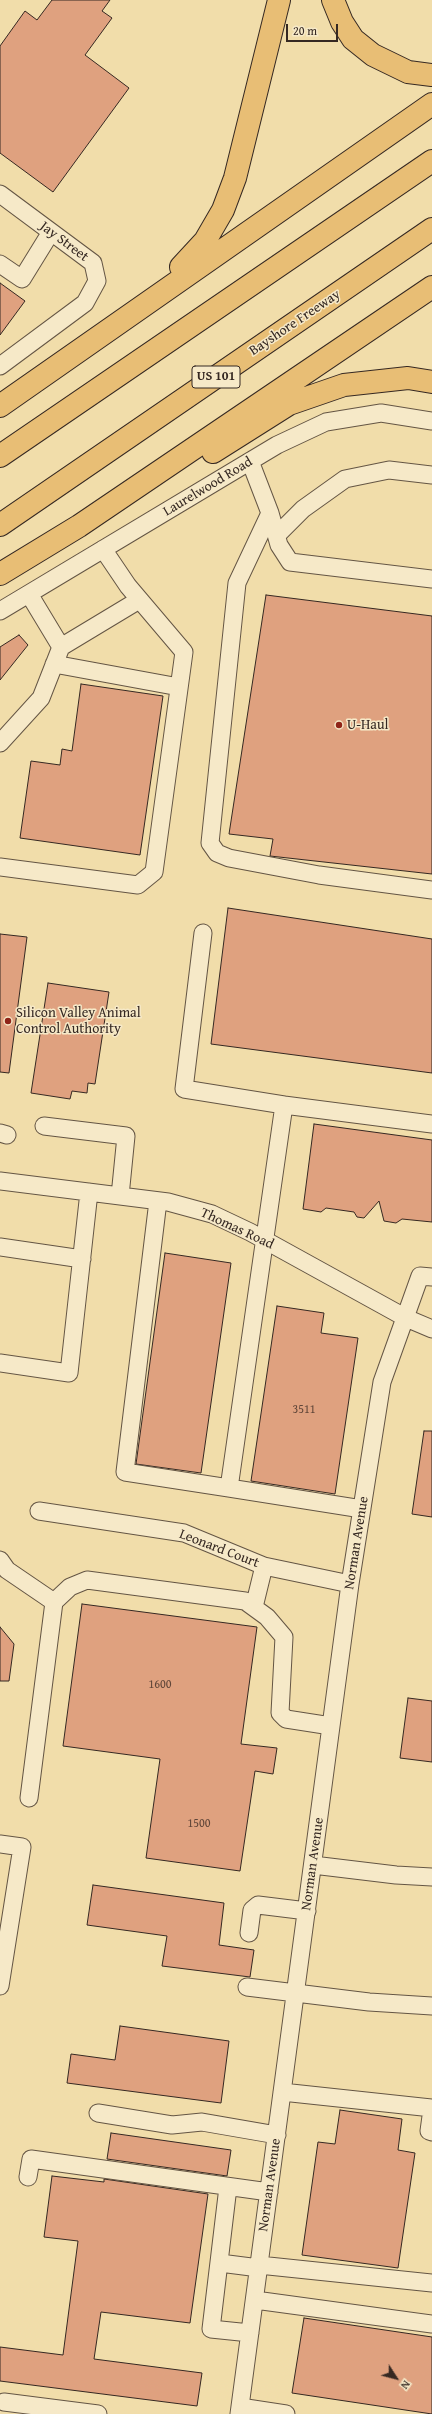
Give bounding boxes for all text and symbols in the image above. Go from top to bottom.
scale bar [288,16,340,42]
text: 20 m [293,22,317,39]
street label: Jay Street [36,218,92,266]
street label: Bayshore Freeway [246,286,344,360]
road number: US 101 [192,366,240,388]
street label: Laurelwood Road [160,454,256,520]
place label: U-Haul [347,717,388,733]
marker: U-Haul [334,720,344,730]
place label: Silicon Valley Animal Control Authority [16,1005,141,1038]
marker: Silicon Valley Animal Control Authority [3,1016,13,1026]
street label: Thomas Road [198,1205,276,1253]
house number: 3511 [292,1403,316,1417]
street label: Norman Avenue [341,1495,373,1591]
street label: Leonard Court [177,1526,261,1572]
house number: 1600 [148,1678,172,1692]
street label: Norman Avenue [298,1816,328,1912]
house number: 1500 [187,1817,211,1831]
street label: Norman Avenue [255,2137,285,2233]
north arrow [376,2358,416,2398]
text: N [397,2377,414,2393]

